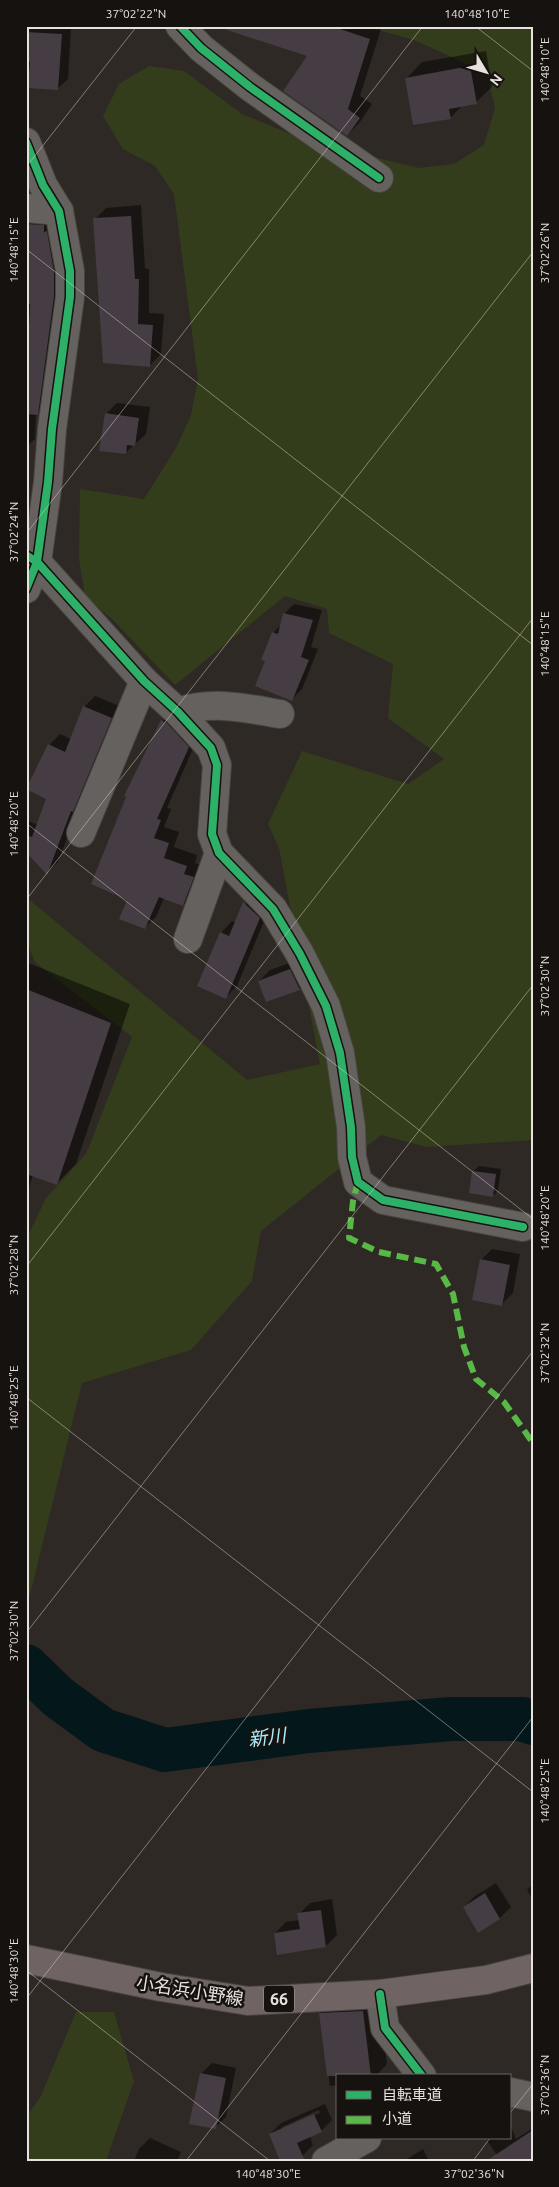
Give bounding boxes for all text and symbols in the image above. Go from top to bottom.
text: 37°02'22"N [106,7,166,20]
text: 140°48'10"E [444,7,510,20]
text: 140°48'10"E [538,37,551,103]
north arrow [462,48,512,98]
text: N [487,71,506,89]
text: 140°48'15"E [7,217,20,283]
text: 37°02'26"N [538,223,551,283]
text: 37°02'24"N [7,502,20,562]
text: 140°48'15"E [538,611,551,677]
text: 140°48'20"E [7,791,20,857]
text: 37°02'30"N [538,956,551,1016]
text: 140°48'20"E [538,1185,551,1251]
text: 37°02'28"N [7,1235,20,1295]
text: 37°02'32"N [538,1323,551,1383]
text: 140°48'25"E [7,1365,20,1431]
text: 37°02'30"N [7,1601,20,1661]
water label: 新川 [247,1724,289,1750]
text: 140°48'25"E [538,1758,551,1824]
text: 140°48'30"E [7,1938,20,2004]
street label: 小名浜小野線 [135,1972,245,2008]
road number: 66 [264,1986,294,2012]
text: 37°02'36"N [538,2055,551,2115]
legend [336,2074,512,2140]
text: 自転車道 [382,2086,442,2103]
text: 小道 [382,2110,412,2127]
text: 140°48'30"E [235,2167,301,2180]
text: 37°02'36"N [444,2167,504,2180]

